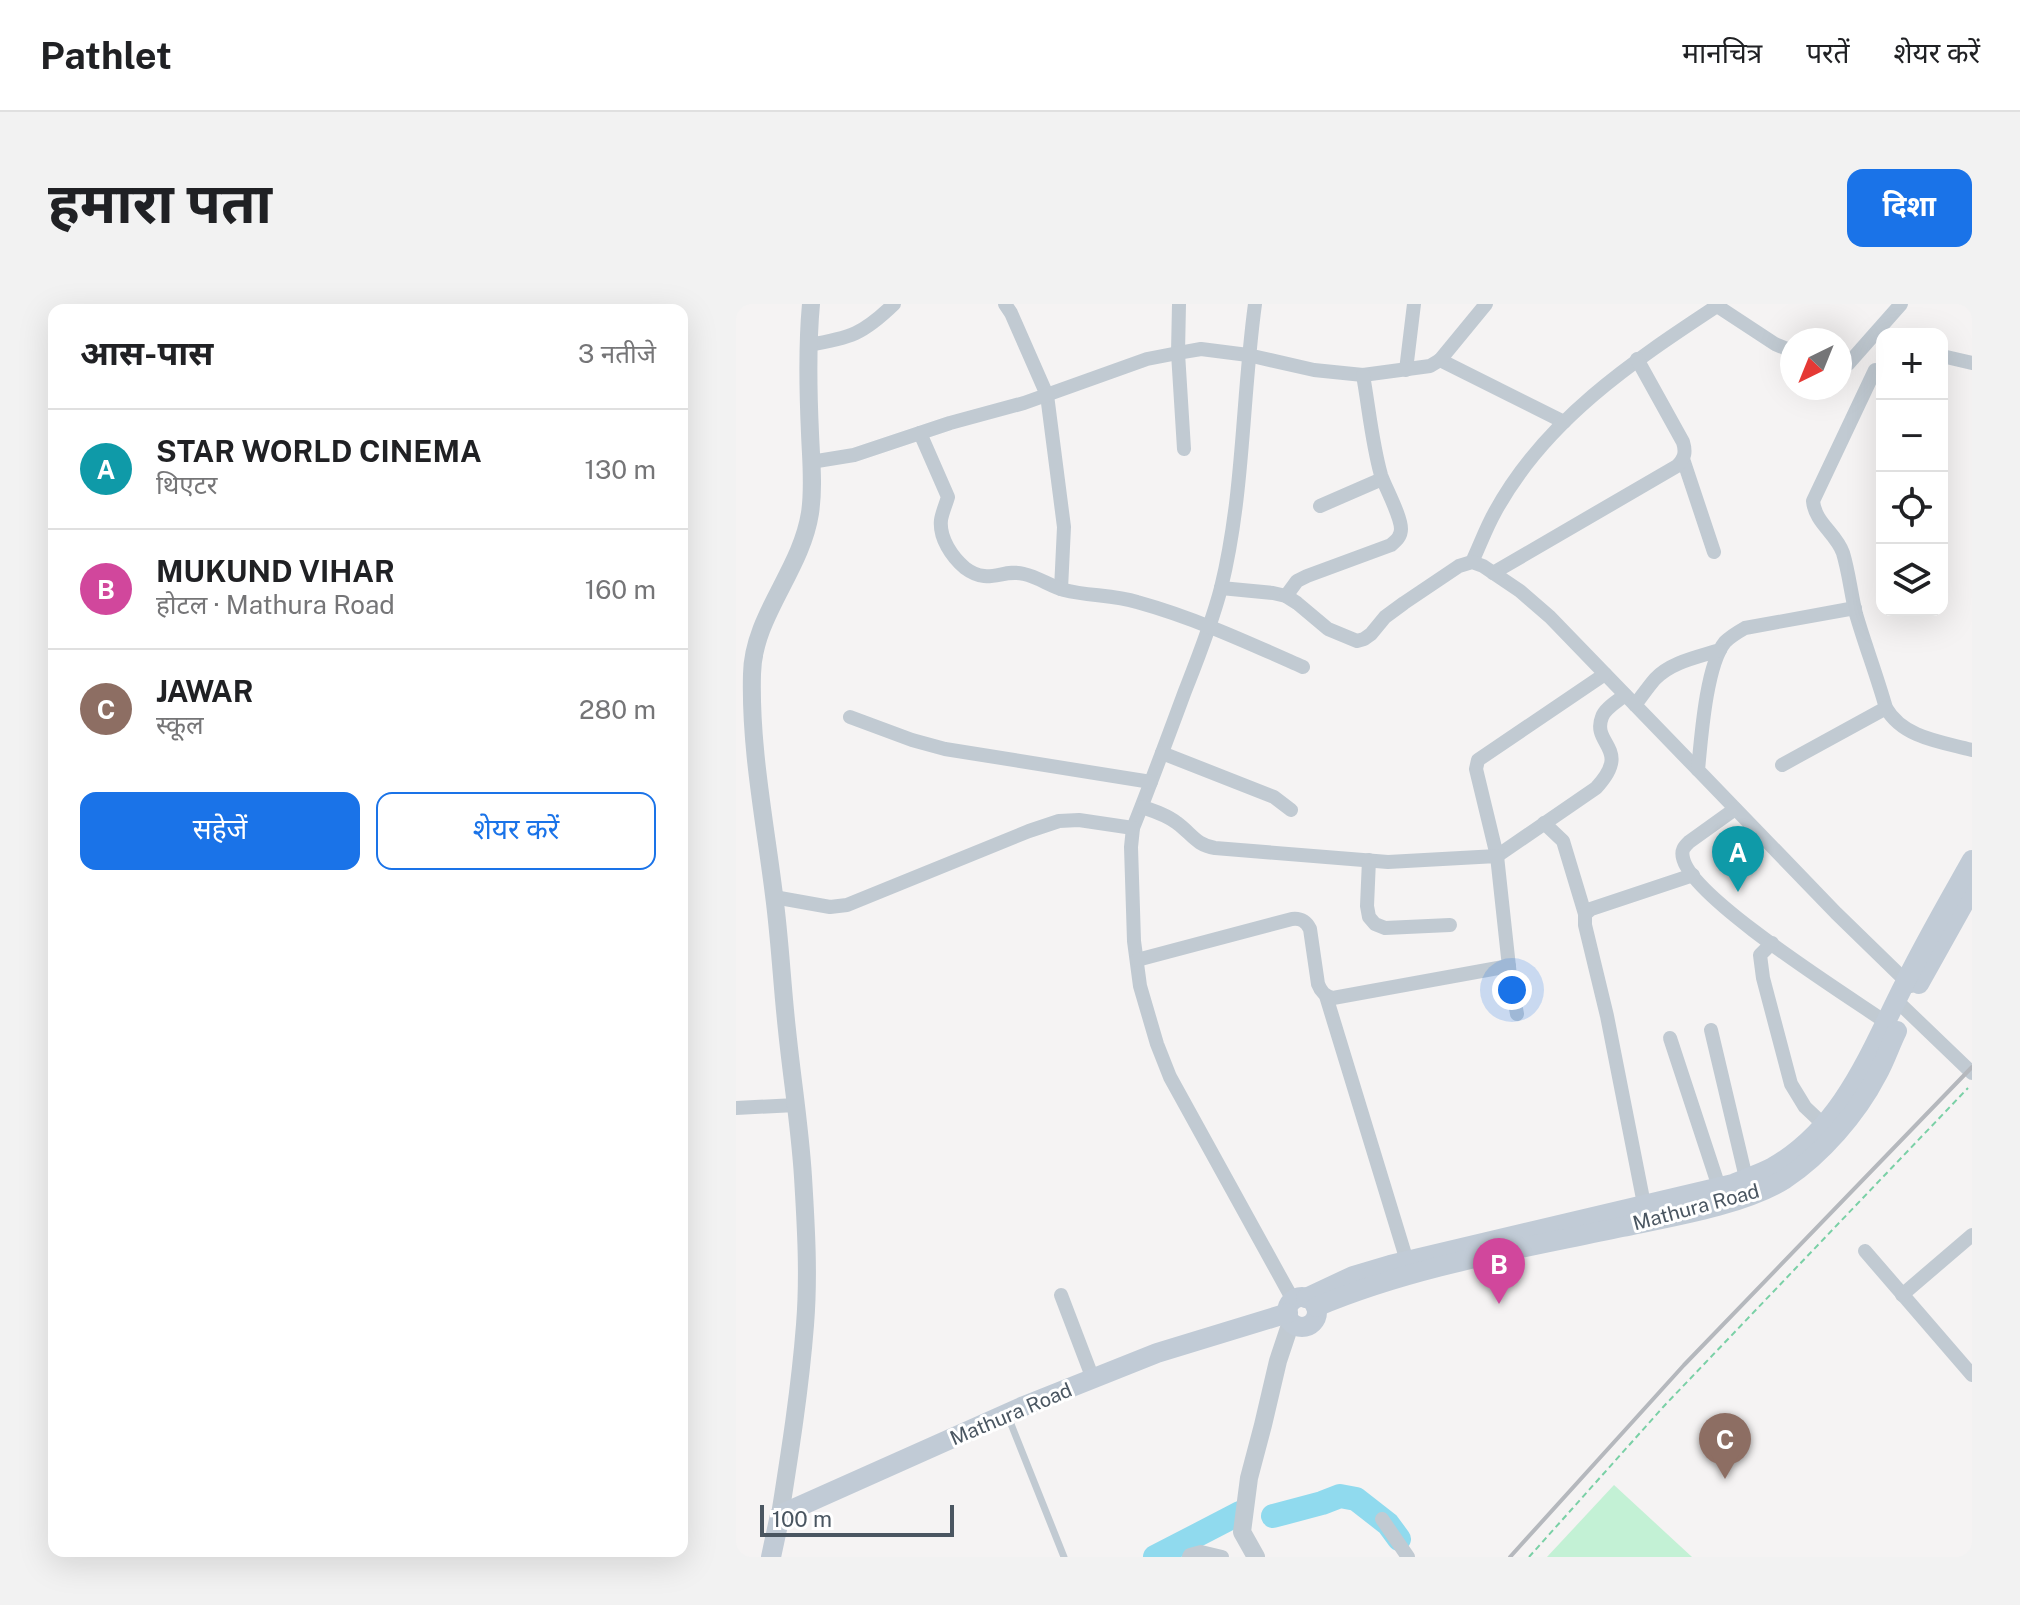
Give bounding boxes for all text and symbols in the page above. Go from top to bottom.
text: Pathlet [40,33,172,78]
text: मानचित्र [1682,36,1762,69]
text: परतें [1806,36,1850,69]
text: शेयर करें [1894,36,1980,69]
button: दिशा [1847,169,1972,247]
text: हमारा पता [48,170,272,236]
north arrow [1780,328,1852,400]
map controls [1876,328,1948,616]
button: + [1876,328,1948,400]
text: आस-पास [80,333,213,373]
text: 3 नतीजे [578,338,656,369]
button: − [1876,400,1948,472]
text: STAR WORLD CINEMA [156,433,482,469]
text: A [97,454,115,485]
text: 130 m [584,454,656,485]
text: थिएटर [156,469,217,500]
button: locate [1876,472,1948,544]
button: layers [1876,544,1948,616]
text: MUKUND VIHAR [156,553,395,589]
text: B [97,574,115,605]
text: 160 m [585,574,656,605]
text: होटल · Mathura Road [156,589,395,620]
text: JAWAR [156,673,254,709]
text: C [97,694,115,725]
text: 280 m [579,694,656,725]
text: स्कूल [156,709,204,740]
button: सहेजें [80,792,360,870]
button: शेयर करें [376,792,656,870]
pin: A [1712,826,1764,892]
your location [1492,970,1532,1010]
street label: Mathura Road [1630,1179,1762,1235]
pin: B [1473,1238,1525,1304]
street label: Mathura Road [946,1378,1076,1450]
pin: C [1699,1413,1751,1479]
scale bar [760,1501,954,1537]
text: 100 m [772,1506,832,1532]

